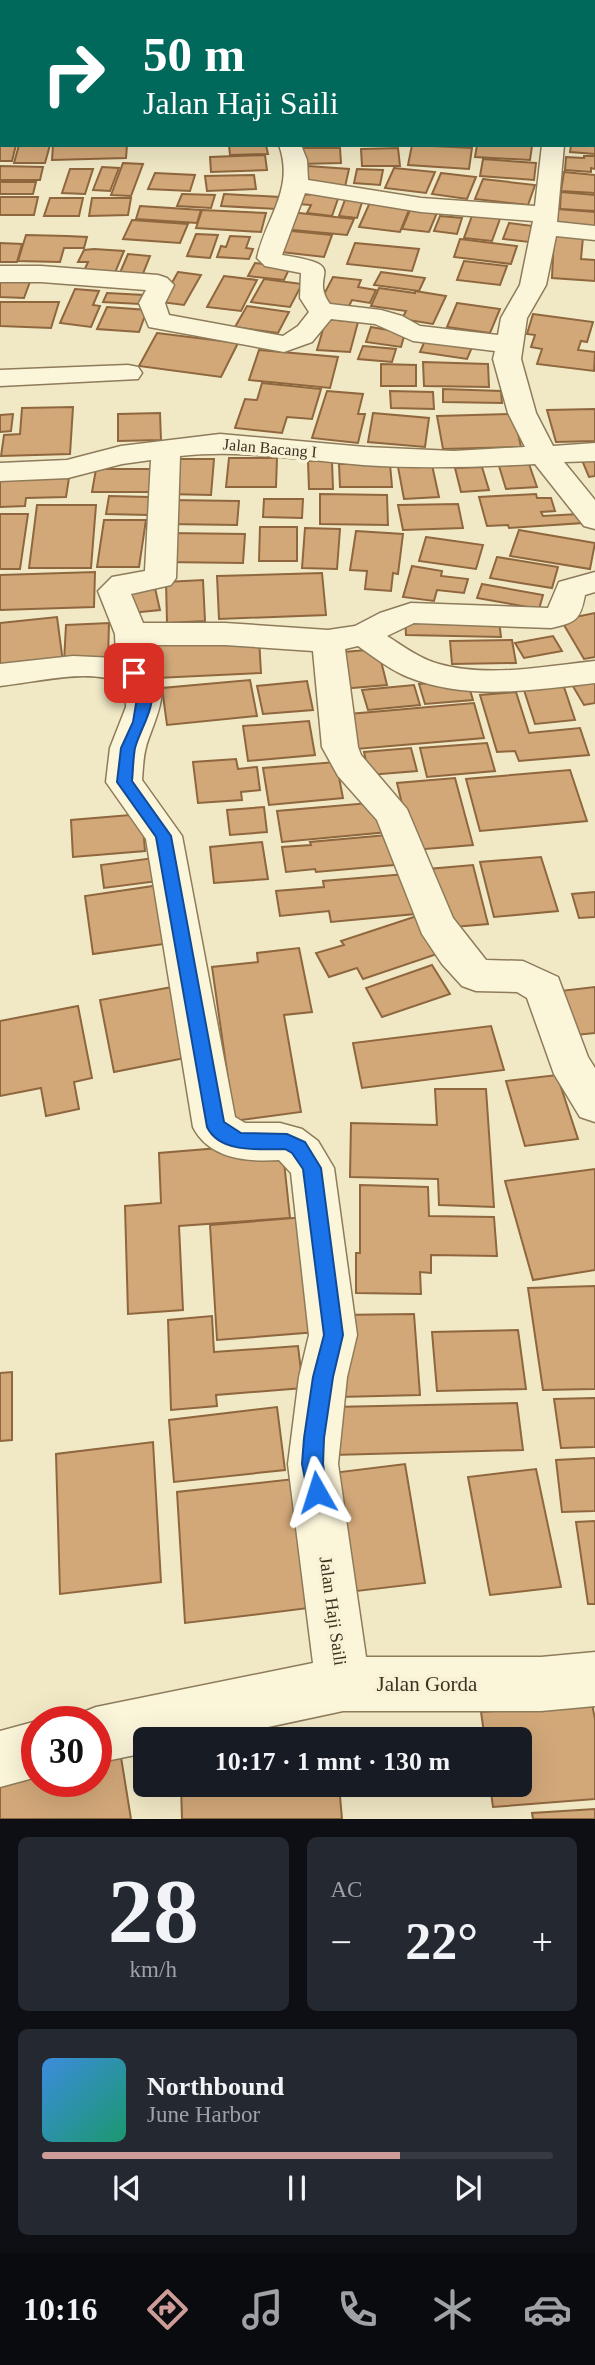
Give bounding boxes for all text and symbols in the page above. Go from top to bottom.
text: 50 m [143,27,245,82]
icon: right [28,28,119,119]
text: Jalan Haji Saili [143,85,339,121]
street label: Jalan Bacang I [222,435,318,462]
pin [104,643,164,703]
icon: arrive [115,654,153,692]
position arrow [280,1455,354,1529]
street label: Jalan Haji Saili [315,1555,351,1667]
street label: Jalan Gorda [377,1672,478,1696]
speed limit sign: 30 [21,1706,112,1797]
text: 10:17 · 1 mnt · 130 m [215,1747,450,1776]
text: 28 [108,1861,199,1962]
text: AC [331,1877,362,1902]
text: 22° [405,1913,478,1970]
text: − [331,1921,352,1963]
text: + [532,1921,553,1963]
text: km/h [130,1957,177,1982]
text: Northbound [147,2072,284,2101]
text: June Harbor [147,2102,260,2127]
icon: previous [108,2169,146,2207]
icon: pause [278,2169,316,2207]
icon: next [449,2169,487,2207]
icon: directions [143,2285,192,2334]
icon: music [238,2285,287,2334]
icon: phone [333,2285,382,2334]
icon: climate [428,2285,477,2334]
icon: car [523,2285,572,2334]
text: 10:16 [23,2291,98,2327]

